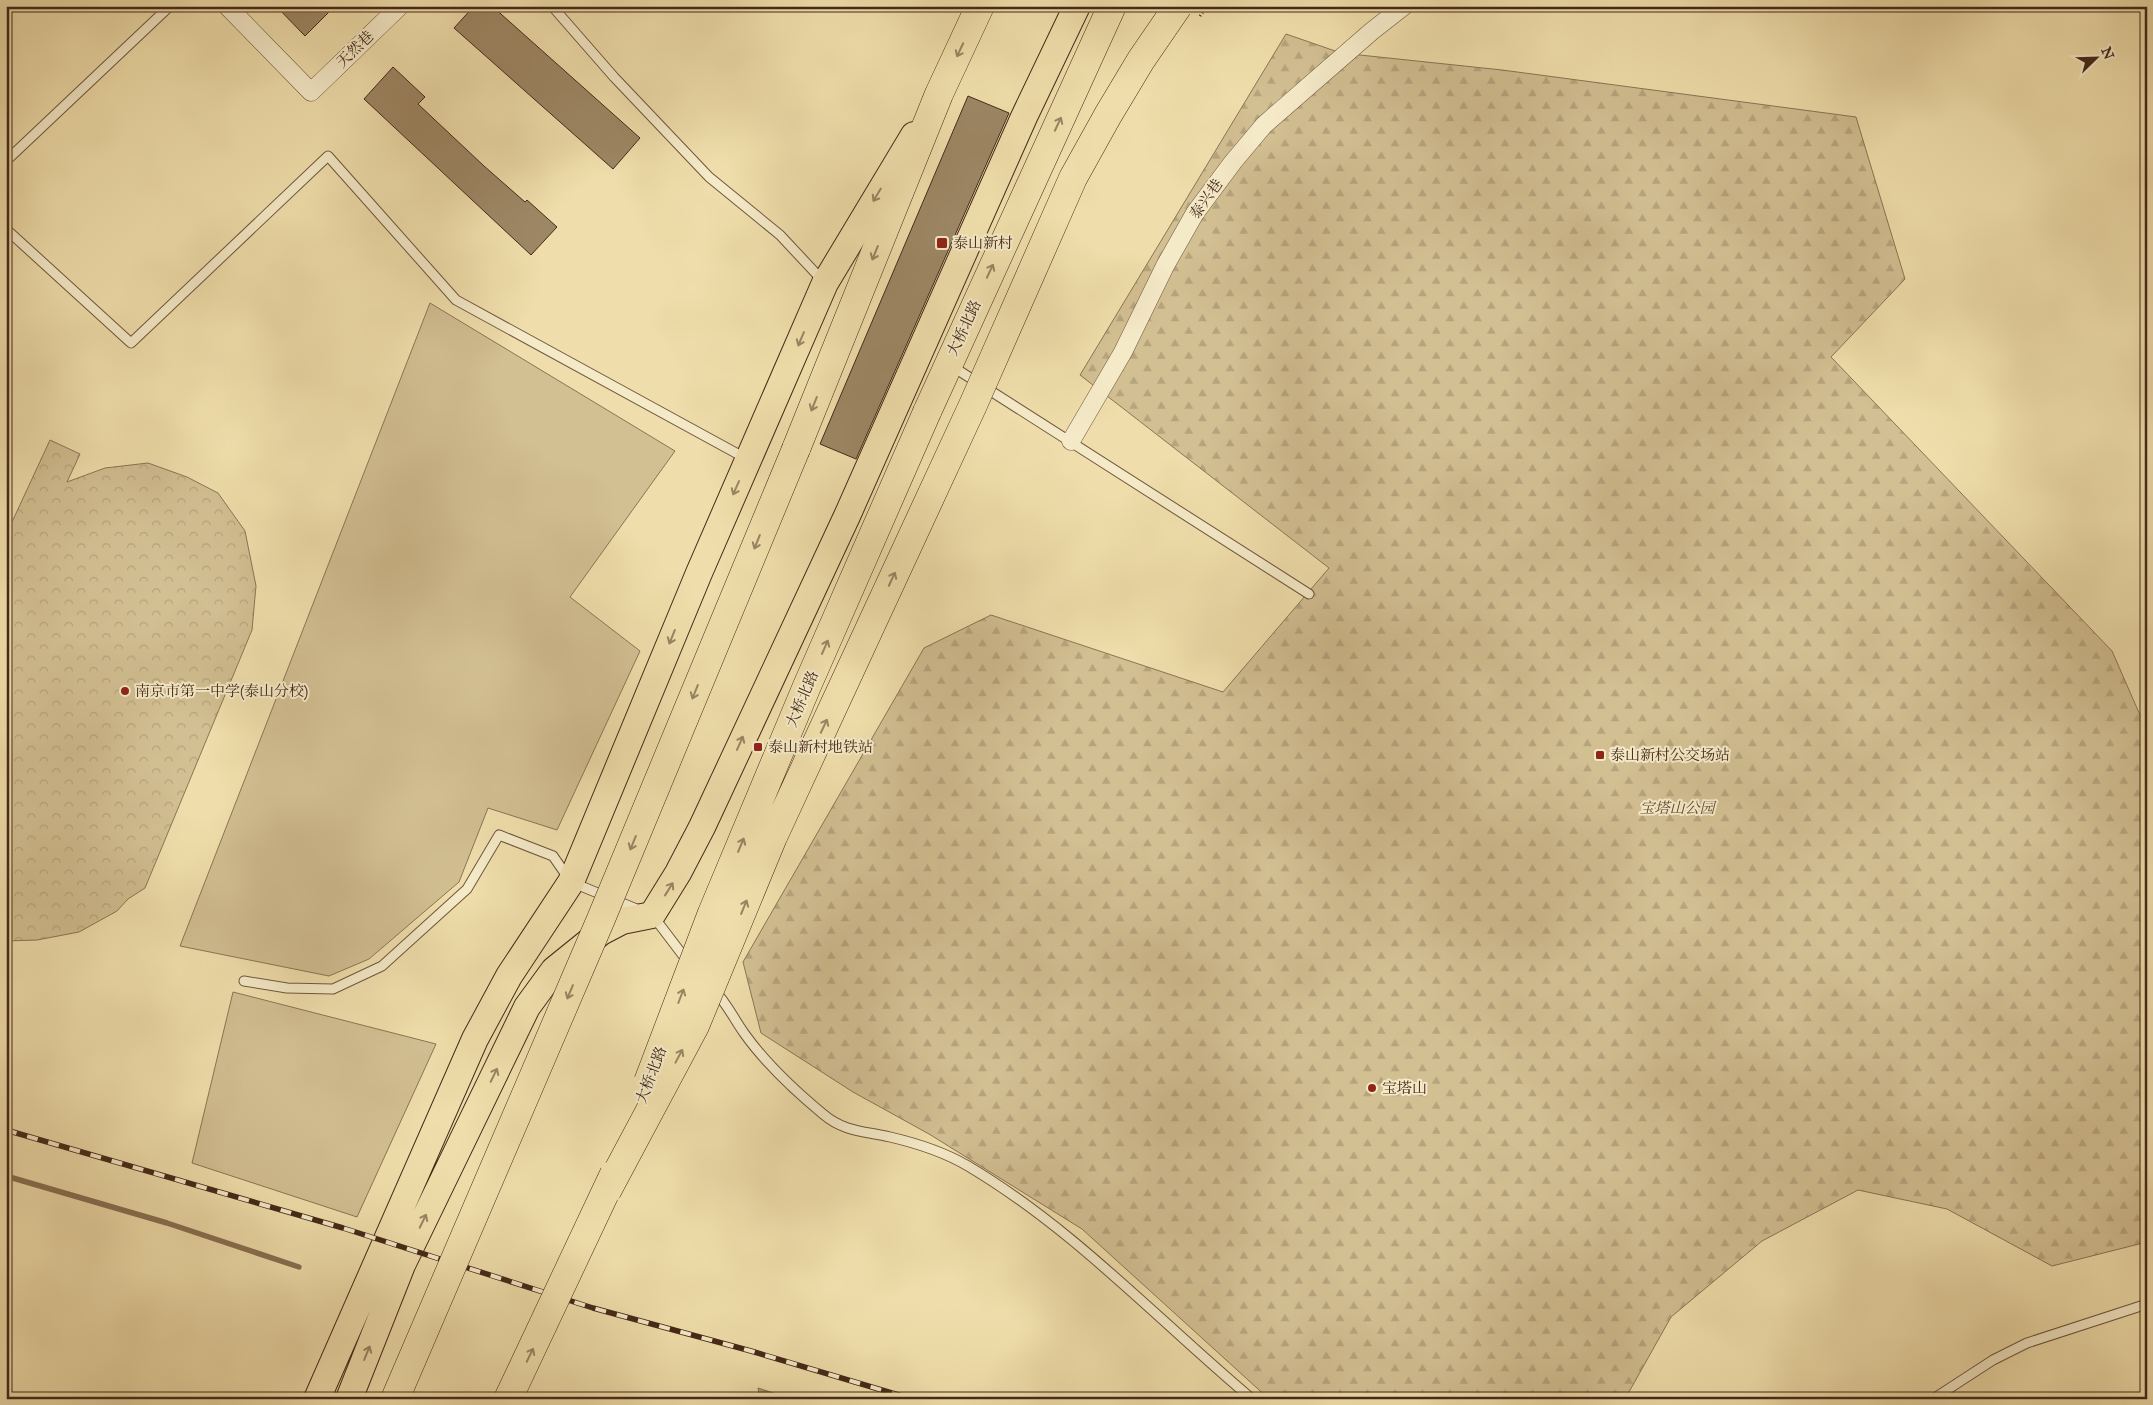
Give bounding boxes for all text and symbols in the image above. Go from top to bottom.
street label: 天然巷 [333,27,377,71]
north arrow [2070,32,2120,82]
one-way arrow [954,42,964,57]
text: N [2097,44,2118,62]
one-way arrow [1054,117,1063,132]
street label: 泰兴巷 [1186,175,1226,223]
one-way arrow [872,188,882,202]
place label: 泰山新村 [953,234,1013,252]
marker: 泰山新村 [935,236,949,250]
one-way arrow [870,245,879,260]
one-way arrow [986,264,996,279]
street label: 大桥北路 [943,297,985,359]
one-way arrow [796,331,805,346]
one-way arrow [809,395,818,411]
one-way arrow [731,480,741,495]
one-way arrow [752,534,762,549]
one-way arrow [888,572,898,587]
one-way arrow [667,629,677,644]
one-way arrow [820,640,830,655]
street label: 大桥北路 [782,668,822,730]
place label: 南京市第一中学(泰山分校) [135,682,308,701]
one-way arrow [690,684,699,700]
marker: 南京市第一中学(泰山分校) [119,685,131,697]
one-way arrow [820,719,829,734]
one-way arrow [736,736,745,751]
place label: 泰山新村地铁站 [768,738,873,756]
marker: 泰山新村地铁站 [752,741,764,753]
place label: 泰山新村公交场站 [1610,746,1730,764]
marker: 泰山新村公交场站 [1594,749,1606,761]
park label: 宝塔山公园 [1639,799,1716,817]
one-way arrow [628,835,637,850]
one-way arrow [737,838,746,853]
one-way arrow [664,882,674,896]
one-way arrow [740,900,749,915]
one-way arrow [564,984,574,999]
one-way arrow [677,989,686,1004]
street label: 大桥北路 [632,1044,670,1106]
one-way arrow [674,1048,684,1063]
one-way arrow [490,1068,499,1083]
place label: 宝塔山 [1382,1079,1427,1097]
marker: 宝塔山 [1366,1082,1378,1094]
one-way arrow [419,1214,429,1229]
one-way arrow [363,1346,372,1362]
one-way arrow [526,1348,535,1363]

